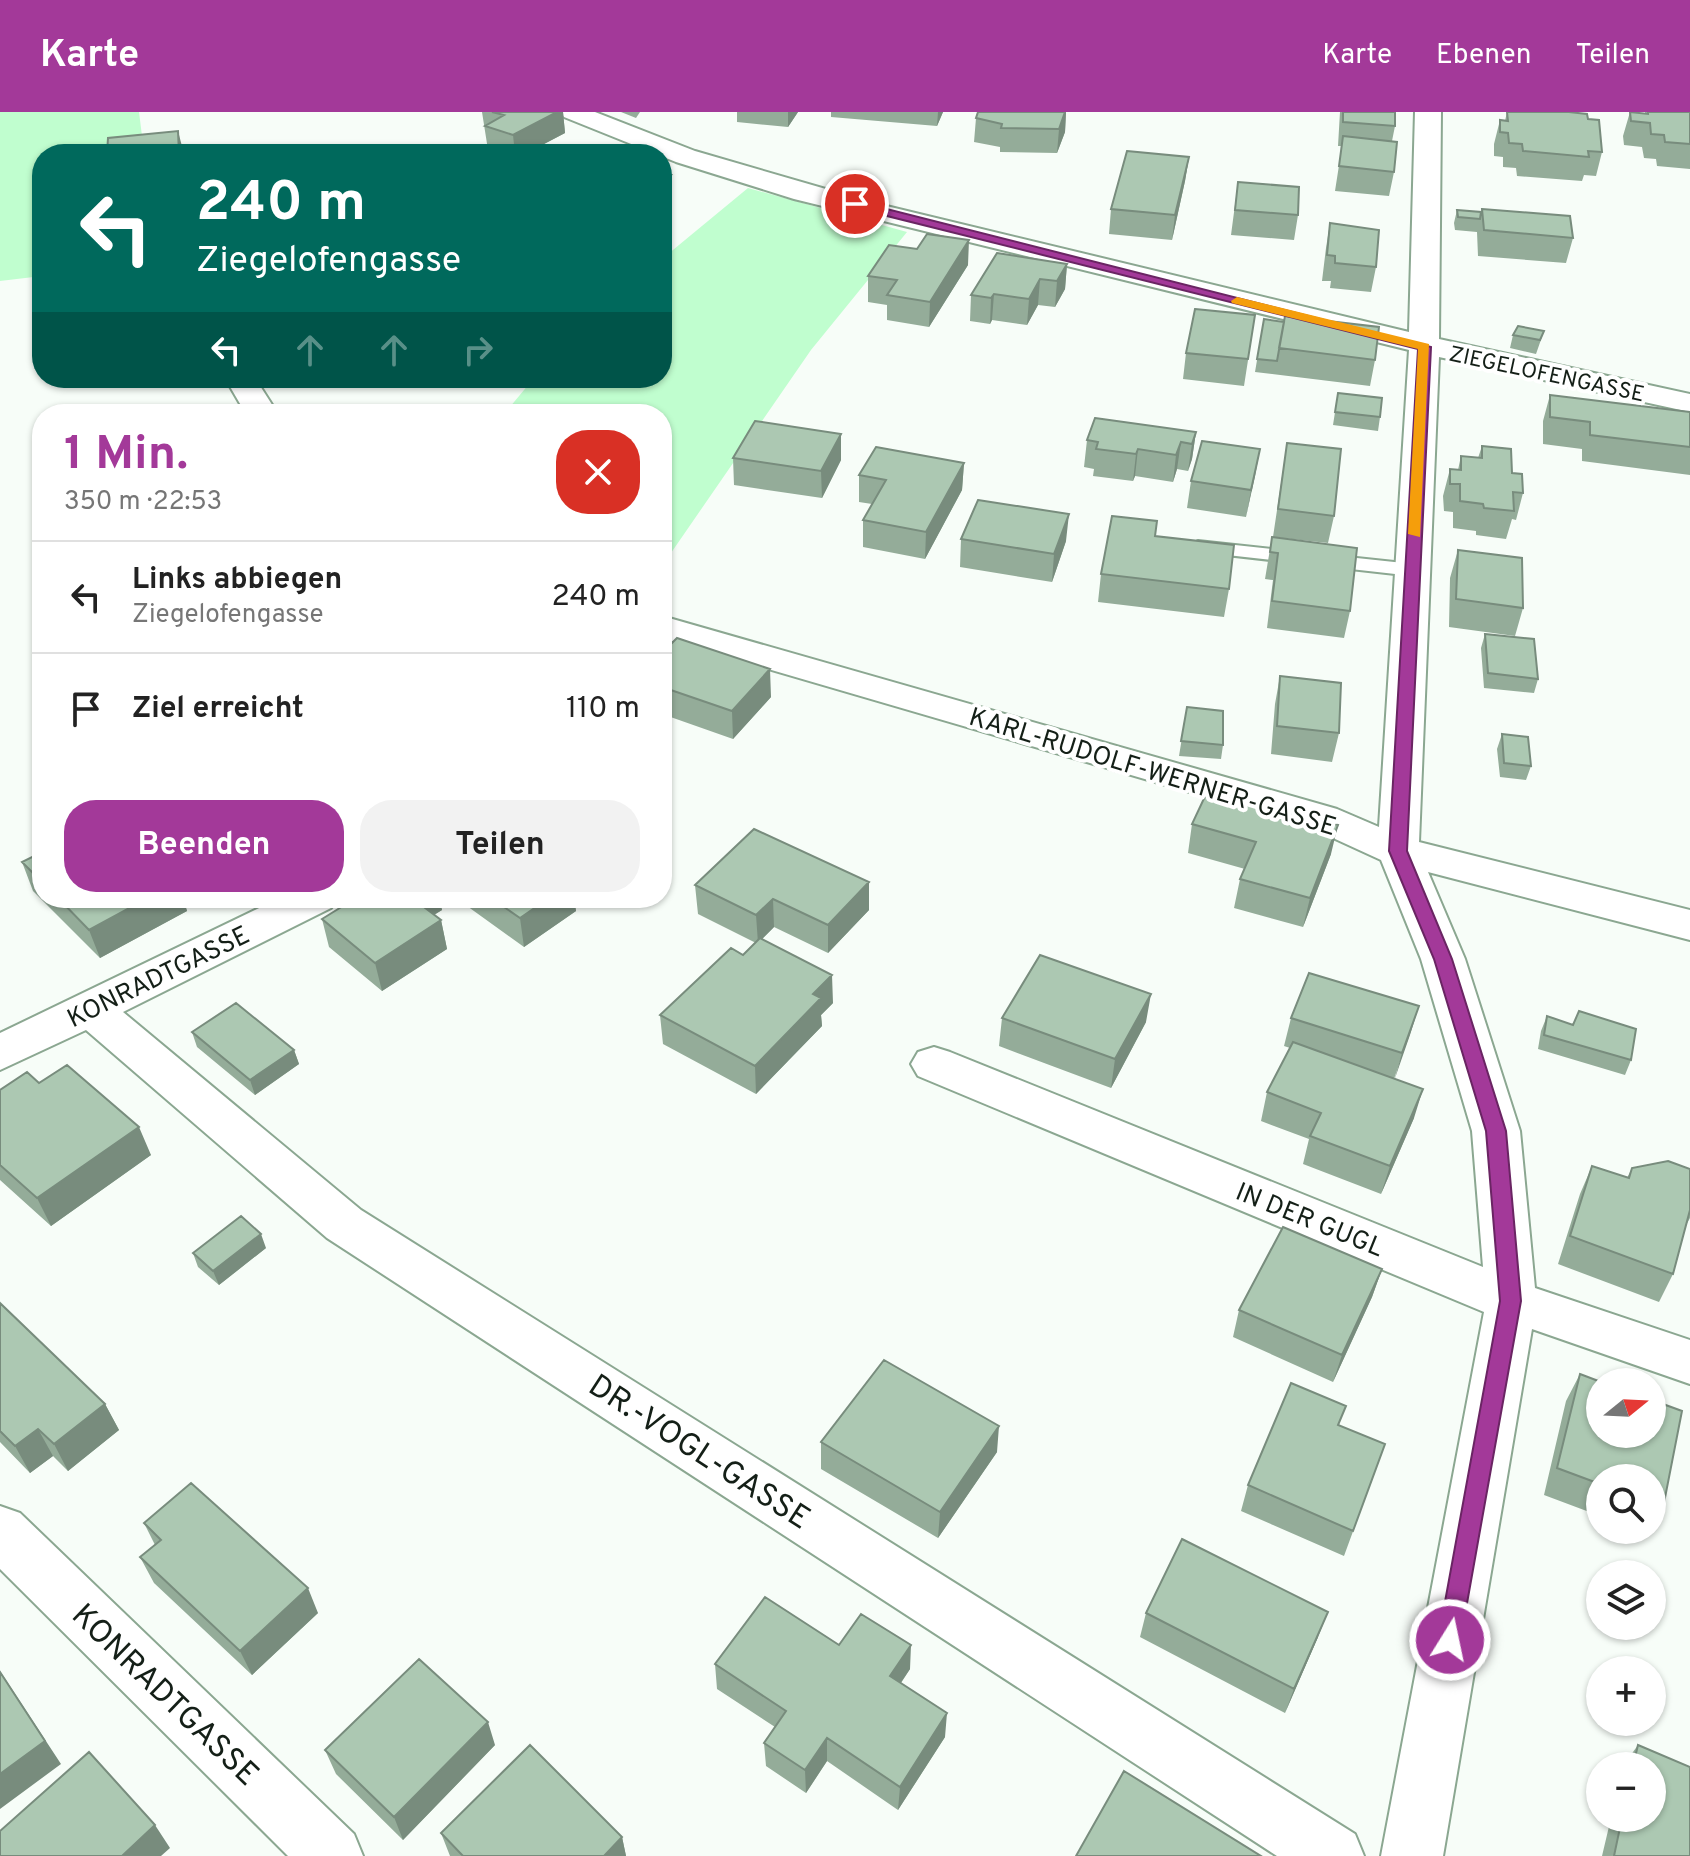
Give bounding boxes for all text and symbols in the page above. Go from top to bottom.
text: Karte [40,32,139,81]
text: Karte [1322,38,1392,74]
text: Ebenen [1436,38,1532,74]
text: Teilen [1576,38,1650,74]
text: 240 m [196,170,366,240]
pin [821,170,889,238]
icon: left [64,176,168,280]
icon: arrive [833,182,877,226]
text: Ziegelofengasse [196,239,461,285]
icon: left [204,328,248,372]
icon: ahead [288,328,332,372]
icon: ahead [372,328,416,372]
icon: right [456,328,500,372]
street label: ZIEGELOFENGASSE [1446,342,1647,409]
text: 1 Min. [64,426,188,486]
button: close [556,430,640,514]
text: 350 m · 22:53 [64,486,222,519]
text: Links abbiegen [132,562,342,599]
icon: left [64,575,108,619]
text: 240 m [552,579,640,616]
text: Ziegelofengasse [132,599,323,632]
icon: arrive [64,687,108,731]
text: Ziel erreicht [132,691,304,728]
text: 110 m [566,691,640,728]
street label: KARL-RUDOLF-WERNER-GASSE [965,702,1340,845]
button: Beenden [64,800,344,892]
button: Teilen [360,800,640,892]
street label: KONRADTGASSE [62,920,256,1037]
street label: IN DER GUGL [1230,1177,1388,1266]
street label: DR.-VOGL-GASSE [580,1367,817,1540]
north arrow [1586,1368,1666,1448]
map controls [1586,1368,1666,1832]
button: search [1586,1464,1666,1544]
button: layers [1586,1560,1666,1640]
street label: KONRADTGASSE [62,1597,266,1796]
position arrow [1408,1598,1492,1682]
button: + [1586,1656,1666,1736]
button: − [1586,1752,1666,1832]

